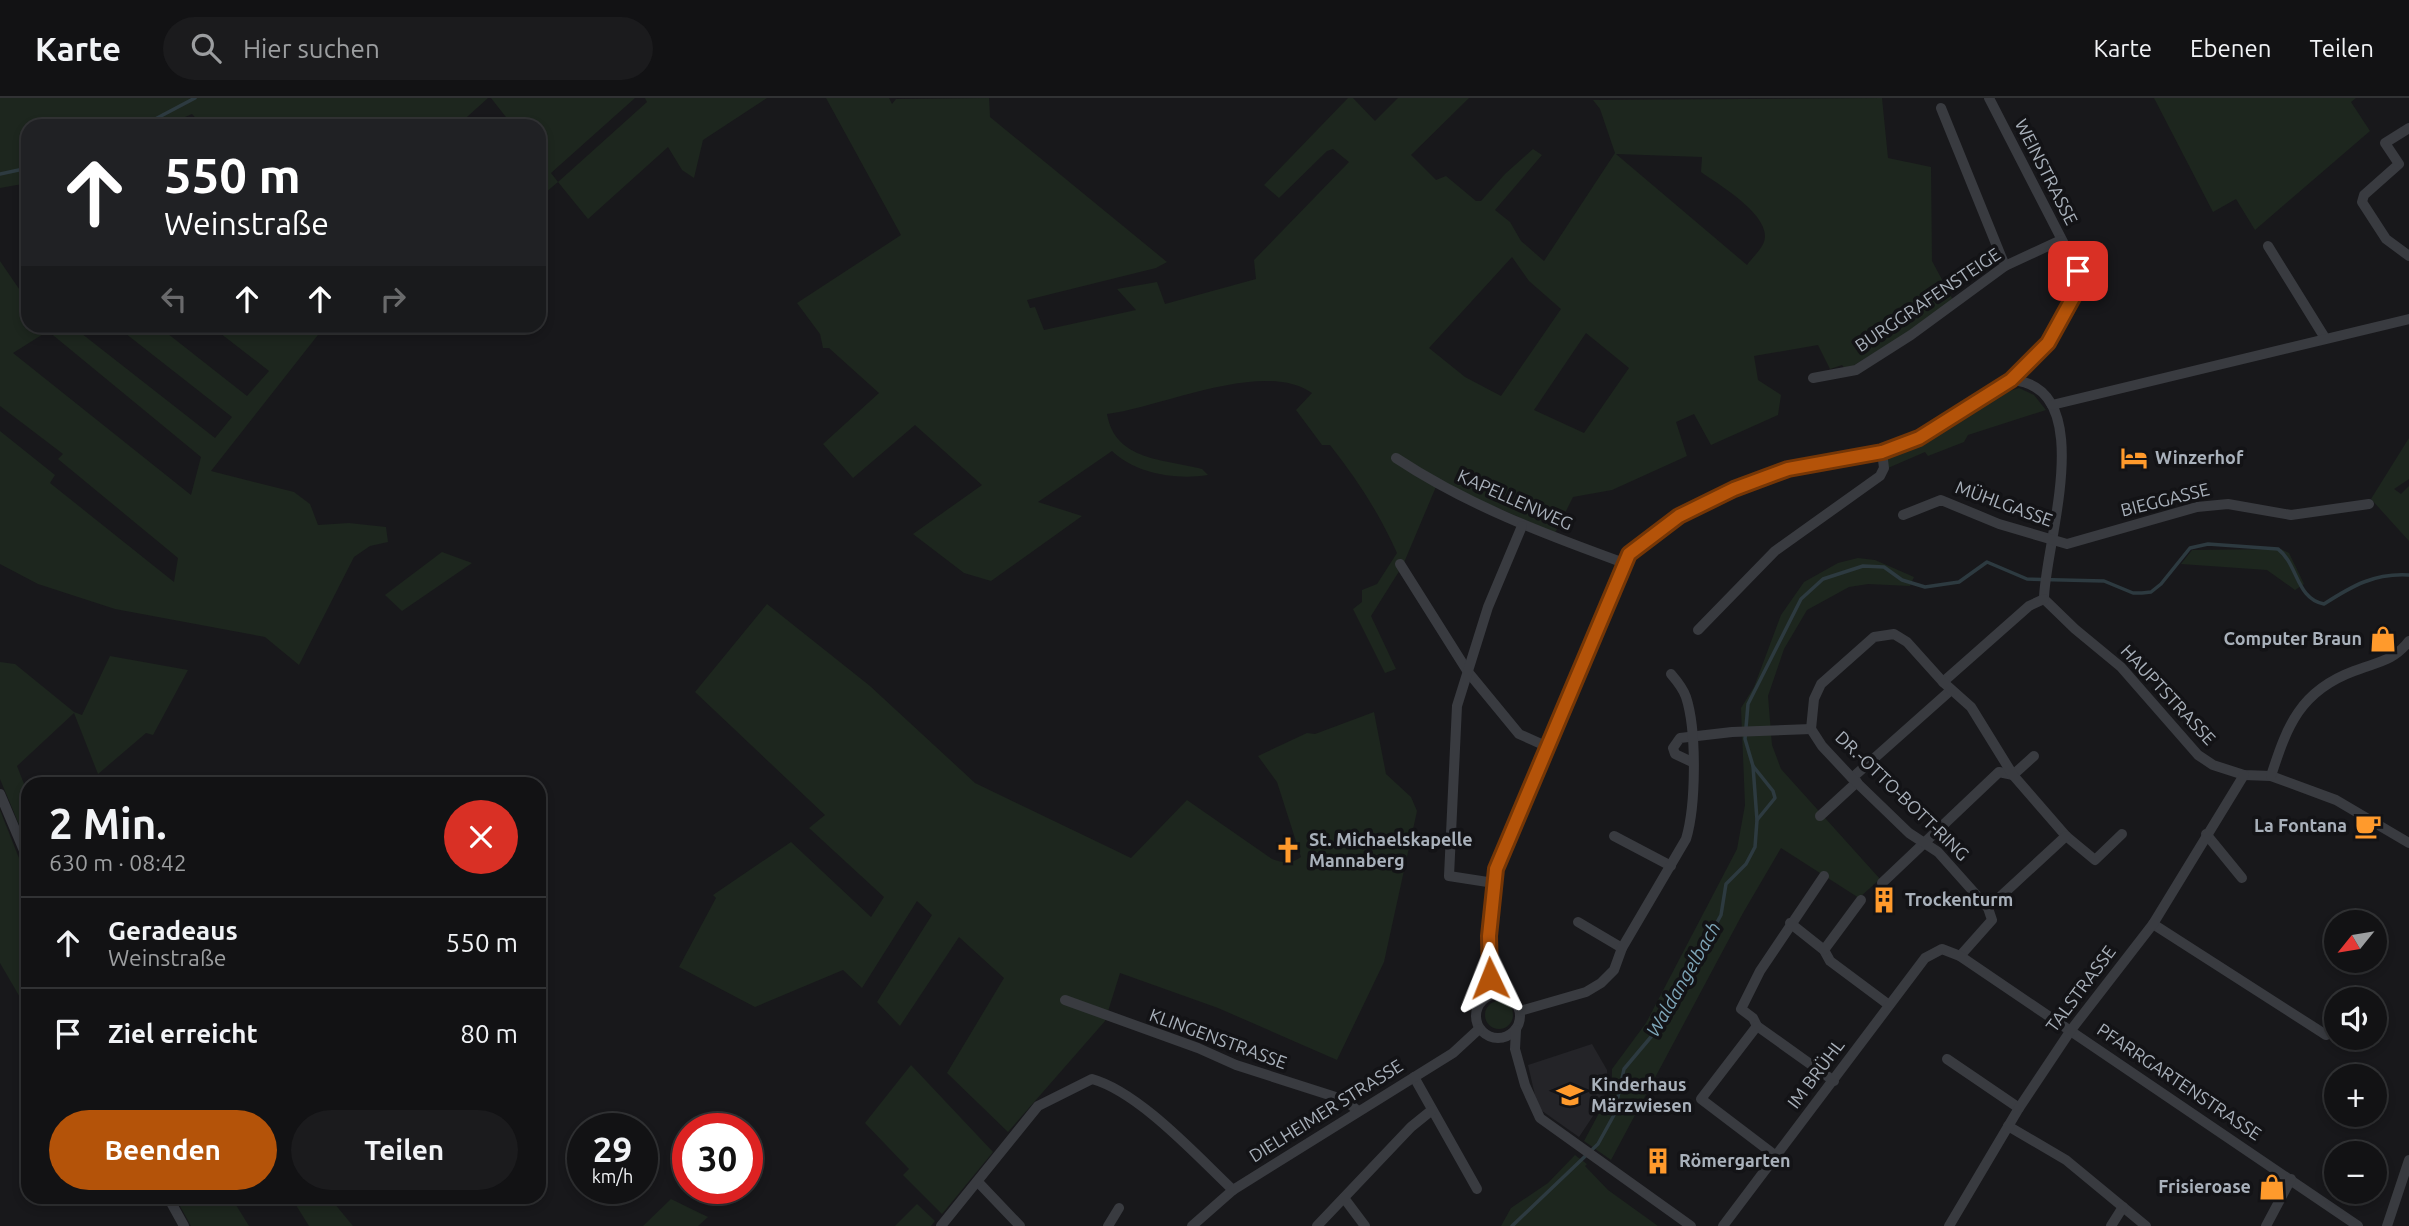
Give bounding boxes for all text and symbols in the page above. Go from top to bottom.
search box [163,17,653,80]
icon: search [187,29,225,67]
text: Karte [35,30,121,67]
text: Hier suchen [243,34,380,63]
text: Karte [2093,35,2152,62]
text: Ebenen [2190,35,2271,62]
text: Teilen [2309,35,2374,62]
street label: WEINSTRASSE [2012,115,2082,228]
icon: ahead [49,147,140,238]
text: 550 m [164,147,301,202]
text: Weinstraße [164,205,329,241]
pin [2048,241,2108,301]
street label: BURGGRAFENSTEIGE [1851,243,2004,355]
icon: arrive [2059,252,2097,290]
icon: left [155,280,193,318]
icon: ahead [228,280,266,318]
icon: ahead [301,280,339,318]
icon: right [374,280,412,318]
hotel icon: Winzerhof [2119,443,2149,473]
place label: Winzerhof [2155,447,2244,467]
street label: KAPELLENWEG [1455,465,1576,533]
street label: MÜHLGASSE [1953,476,2056,530]
street label: BIEGGASSE [2118,478,2211,520]
shop icon: Computer Braun [2368,624,2398,654]
place label: Computer Braun [2223,628,2362,648]
street label: HAUPTSTRASSE [2117,640,2220,748]
street label: DR.-OTTO-BOTT-RING [1832,726,1973,864]
text: 2 Min. [49,800,167,847]
button: close [444,800,518,874]
cafe icon: La Fontana [2353,811,2383,841]
place label: La Fontana [2254,815,2347,835]
place label: St. Michaelskapelle Mannaberg [1309,829,1473,870]
church icon: St. Michaelskapelle Mannaberg [1273,835,1303,865]
text: 630 m · 08:42 [49,850,187,875]
building icon: Trockenturm [1869,885,1899,915]
place label: Trockenturm [1905,889,2013,909]
north arrow [2324,910,2387,973]
map controls [2324,910,2387,1204]
text: Geradeaus [108,916,238,945]
water label: Waldangelbach [1641,918,1725,1040]
icon: ahead [49,924,87,962]
text: 550 m [446,928,518,957]
position arrow [1453,941,1527,1015]
street label: TALSTRASSE [2041,942,2119,1035]
text: Weinstraße [108,945,226,970]
button: sound [2324,987,2387,1050]
street label: KLINGENSTRASSE [1147,1004,1290,1072]
icon: arrive [49,1015,87,1053]
text: Ziel erreicht [108,1019,258,1048]
text: 80 m [460,1019,518,1048]
street label: PFARRGARTENSTRASSE [2094,1019,2265,1144]
street label: IM BRÜHL [1783,1035,1848,1112]
street label: DIELHEIMER STRASSE [1245,1055,1406,1166]
button: + [2324,1064,2387,1127]
place label: Kinderhaus Märzwiesen [1591,1074,1692,1115]
school or university icon: Kinderhaus Märzwiesen [1555,1080,1585,1110]
button: Beenden [49,1110,277,1190]
button: Teilen [291,1110,518,1190]
speed limit sign: 30 [672,1113,763,1204]
text: 29 [593,1129,632,1169]
button: − [2324,1141,2387,1204]
building icon: Römergarten [1643,1146,1673,1176]
place label: Römergarten [1679,1150,1791,1170]
text: km/h [592,1166,633,1186]
shop icon: Frisieroase [2257,1172,2287,1202]
place label: Frisieroase [2158,1176,2251,1196]

